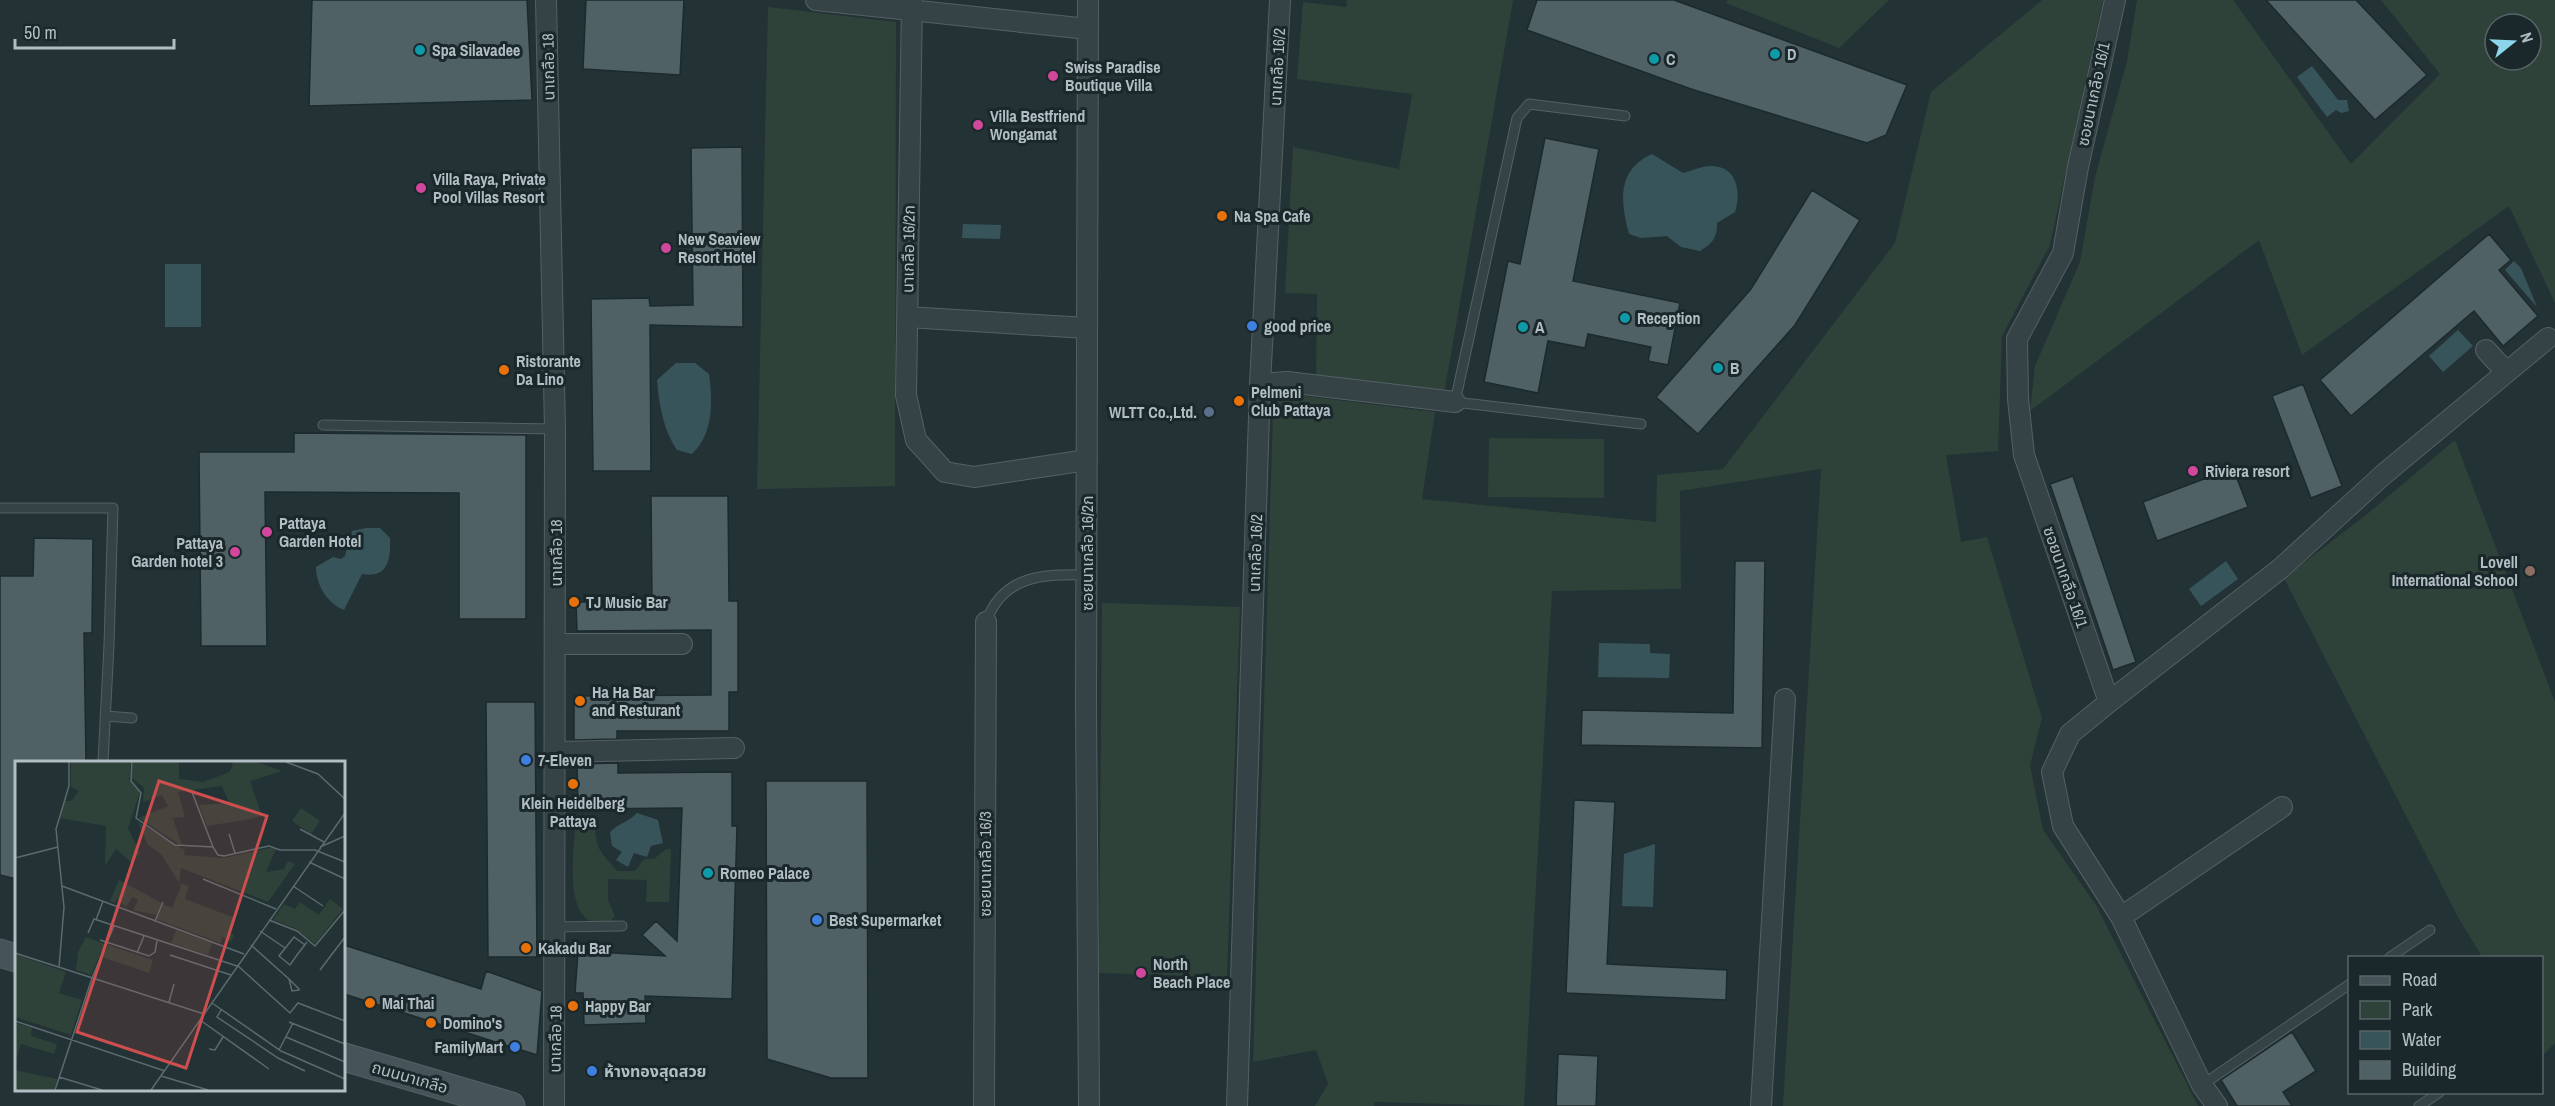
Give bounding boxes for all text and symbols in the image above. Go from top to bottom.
scale bar [15,12,174,50]
north arrow [2483,12,2543,72]
text: 50 m [24,20,57,45]
street label: นาเกลือ 16/2 [1264,27,1290,107]
text: N [2515,29,2539,45]
street label: นาเกลือ 18 [536,33,560,101]
place label: Spa Silavadee [432,39,520,61]
street label: ซอยนาเกลือ 16/1 [2071,39,2115,148]
marker: Spa Silavadee [413,43,427,57]
place label: D [1787,43,1796,65]
marker: D [1768,47,1782,61]
place label: C [1666,48,1675,70]
marker: C [1647,52,1661,66]
place label: Swiss Paradise Boutique Villa [1065,56,1161,96]
marker: Swiss Paradise Boutique Villa [1046,69,1060,83]
place label: Villa Bestfriend Wongamat [990,105,1085,145]
marker: Villa Bestfriend Wongamat [971,118,985,132]
place label: Villa Raya, Private Pool Villas Resort [433,168,546,208]
marker: Villa Raya, Private Pool Villas Resort [414,181,428,195]
street label: นาเกลือ 16/2ก [896,205,920,293]
place label: Na Spa Cafe [1234,205,1311,227]
marker: Na Spa Cafe [1215,209,1229,223]
place label: New Seaview Resort Hotel [678,228,761,268]
marker: New Seaview Resort Hotel [659,241,673,255]
place label: Reception [1637,307,1700,329]
marker: Reception [1618,311,1632,325]
place label: good price [1264,315,1331,337]
place label: A [1535,316,1545,338]
marker: good price [1245,319,1259,333]
marker: A [1516,320,1530,334]
place label: Ristorante Da Lino [516,350,581,390]
place label: B [1730,357,1739,379]
marker: B [1711,361,1725,375]
marker: Ristorante Da Lino [497,363,511,377]
place label: Pelmeni Club Pattaya [1251,381,1331,421]
marker: Pelmeni Club Pattaya [1232,394,1246,408]
place label: WLTT Co.,Ltd. [1109,401,1197,423]
marker: WLTT Co.,Ltd. [1202,405,1216,419]
place label: Riviera resort [2205,460,2290,482]
marker: Riviera resort [2186,464,2200,478]
street label: ซอยนาเกลือ 16/2ก [1076,495,1098,611]
place label: Pattaya Garden Hotel [279,512,361,552]
street label: นาเกลือ 16/2 [1243,514,1267,592]
street label: นาเกลือ 18 [545,519,567,587]
street label: ซอยนาเกลือ 16/1 [2038,523,2094,631]
marker: Pattaya Garden Hotel [260,525,274,539]
place label: Pattaya Garden hotel 3 [131,532,224,572]
marker: Pattaya Garden hotel 3 [228,545,242,559]
place label: Lovell International School [2392,551,2518,591]
marker: Lovell International School [2523,564,2537,578]
place label: TJ Music Bar [586,591,669,613]
marker: TJ Music Bar [567,595,581,609]
place label: Ha Ha Bar and Resturant [592,681,681,721]
marker: Ha Ha Bar and Resturant [573,694,587,708]
place label: 7-Eleven [538,749,592,771]
marker: 7-Eleven [519,753,533,767]
inset map [15,761,345,1091]
marker: Klein Heidelberg Pattaya [566,777,580,791]
place label: Klein Heidelberg Pattaya [521,792,625,832]
street label: ซอยนาเกลือ 16/3 [974,811,996,917]
place label: Romeo Palace [720,862,810,884]
marker: Romeo Palace [701,866,715,880]
place label: Best Supermarket [829,909,942,931]
marker: Best Supermarket [810,913,824,927]
place label: Kakadu Bar [538,937,612,959]
marker: Kakadu Bar [519,941,533,955]
place label: North Beach Place [1153,953,1230,993]
legend [2348,956,2543,1094]
marker: North Beach Place [1134,966,1148,980]
text: Road [2402,967,2437,992]
place label: Mai Thai [382,992,435,1014]
place label: Happy Bar [585,995,652,1017]
marker: Mai Thai [363,996,377,1010]
text: Park [2402,997,2433,1022]
marker: Happy Bar [566,999,580,1013]
street label: นาเกลือ 18 [543,1005,567,1073]
place label: Domino's [443,1012,502,1034]
marker: Domino's [424,1016,438,1030]
text: Water [2402,1027,2441,1052]
place label: FamilyMart [434,1036,504,1058]
marker: FamilyMart [508,1040,522,1054]
street label: ถนนนาเกลือ [369,1056,451,1098]
text: Building [2402,1057,2457,1082]
place label: ห้างทองสุดสวย [604,1060,707,1082]
marker: ห้างทองสุดสวย [585,1064,599,1078]

